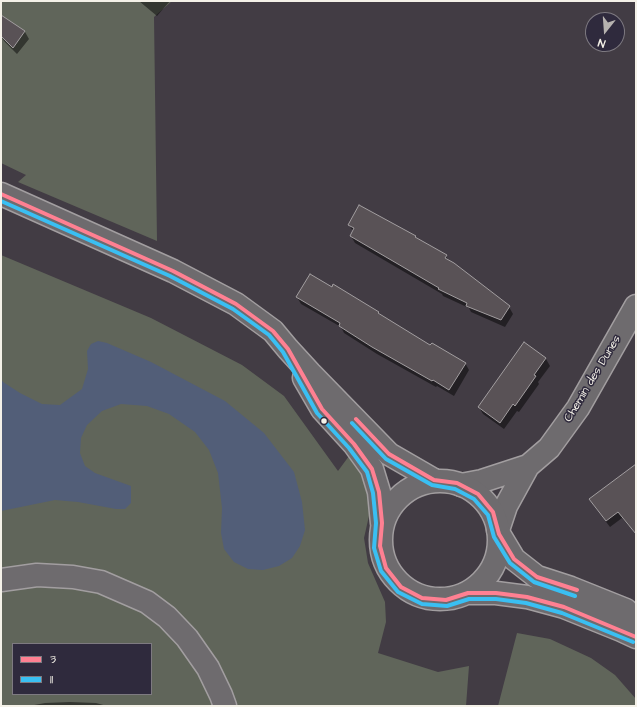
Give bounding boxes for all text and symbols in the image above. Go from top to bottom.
north arrow [585,12,625,52]
text: N [596,35,607,51]
street label: Chemin des Dunes [561,333,625,425]
unlabelled marker [319,416,329,426]
legend [12,643,152,695]
text: 3 [50,651,56,668]
text: 11 [50,671,53,688]

